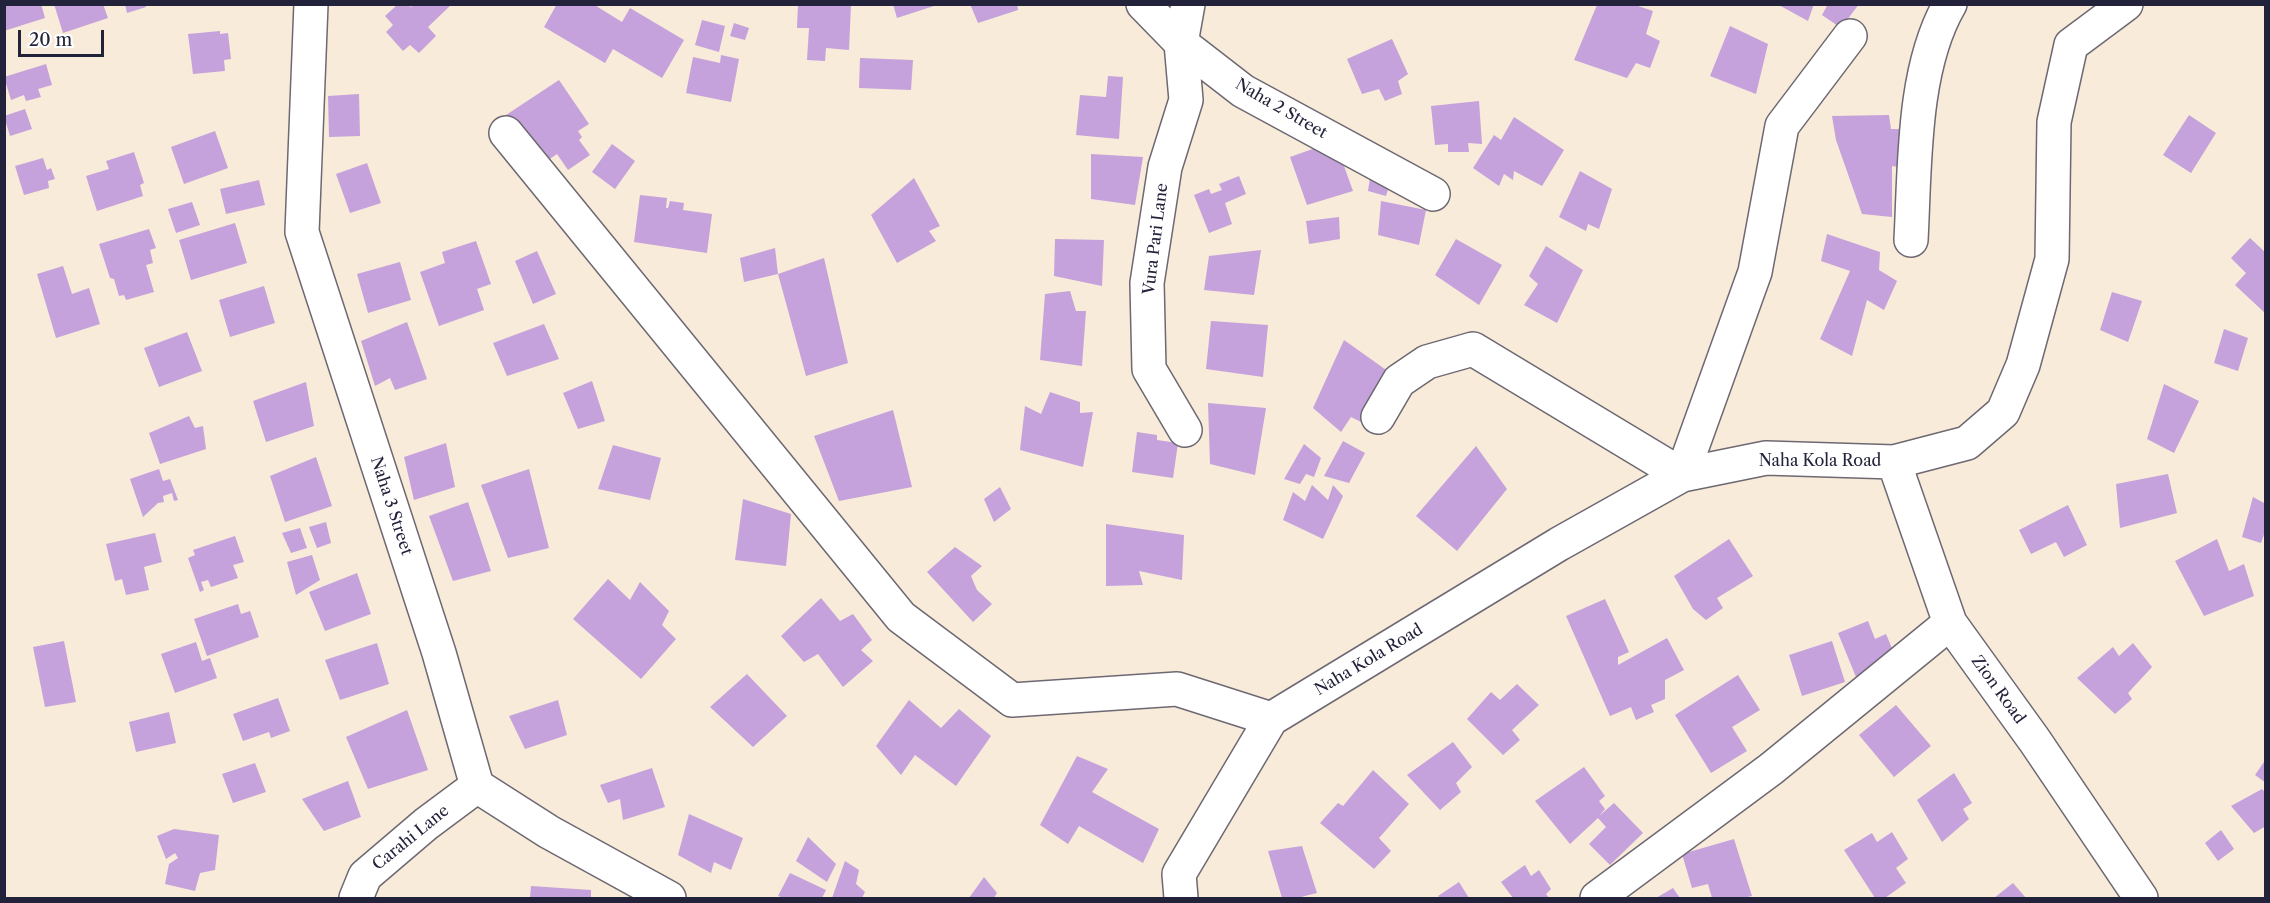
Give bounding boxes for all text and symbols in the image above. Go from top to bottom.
scale bar [21,18,106,56]
text: 20 m [29,29,72,51]
street label: Naha 2 Street [1232,75,1330,143]
street label: Vura Pari Lane [1140,182,1172,296]
street label: Naha Kola Road [1759,451,1881,471]
street label: Naha 3 Street [366,454,416,558]
street label: Naha Kola Road [1311,620,1427,700]
street label: Zion Road [1967,652,2029,728]
street label: Carahi Lane [369,801,453,875]

